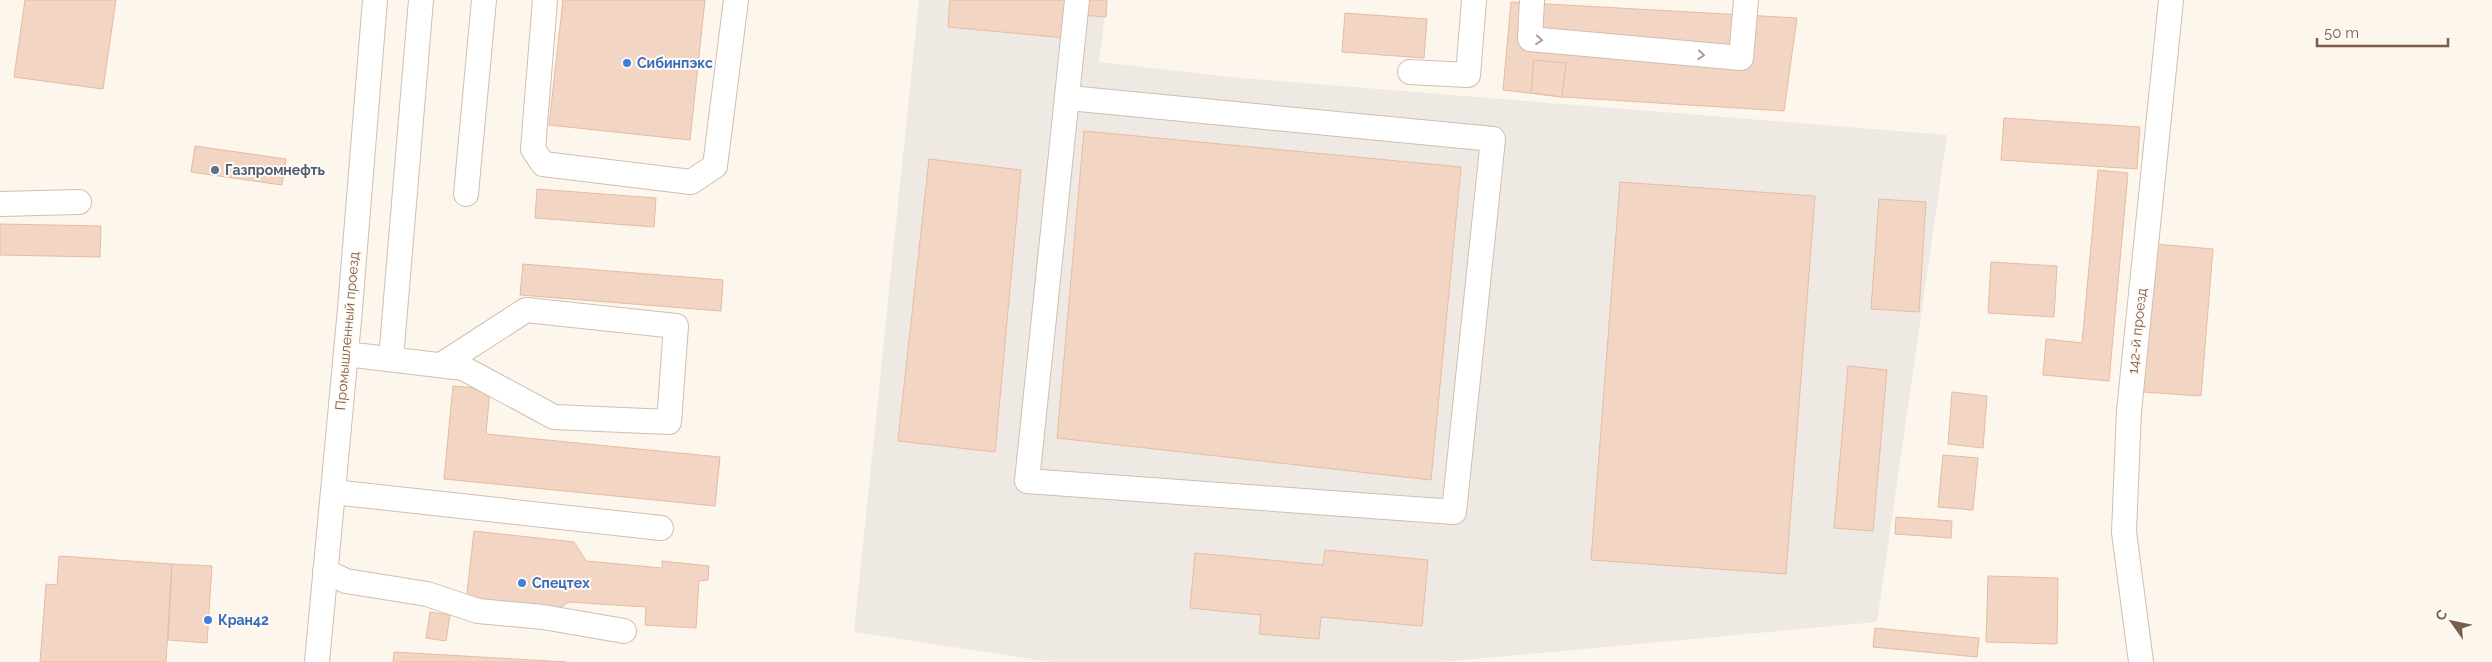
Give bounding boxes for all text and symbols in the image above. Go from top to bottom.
scale bar [2317,15,2448,47]
text: 50 m [2324,24,2359,42]
one-way arrow [1535,34,1543,45]
one-way arrow [1697,49,1705,60]
place label: Сибинпэкс [637,55,713,71]
marker: Сибинпэкс [621,57,633,69]
place label: Газпромнефть [225,162,326,178]
marker: Газпромнефть [209,164,221,176]
street label: Промышленный проезд [332,251,362,411]
street label: 142-й проезд [2125,287,2149,375]
place label: Спецтех [532,575,590,591]
marker: Спецтех [516,577,528,589]
north arrow [2427,597,2477,647]
text: С [2432,606,2451,623]
place label: Кран42 [218,612,269,628]
marker: Кран42 [202,614,214,626]

